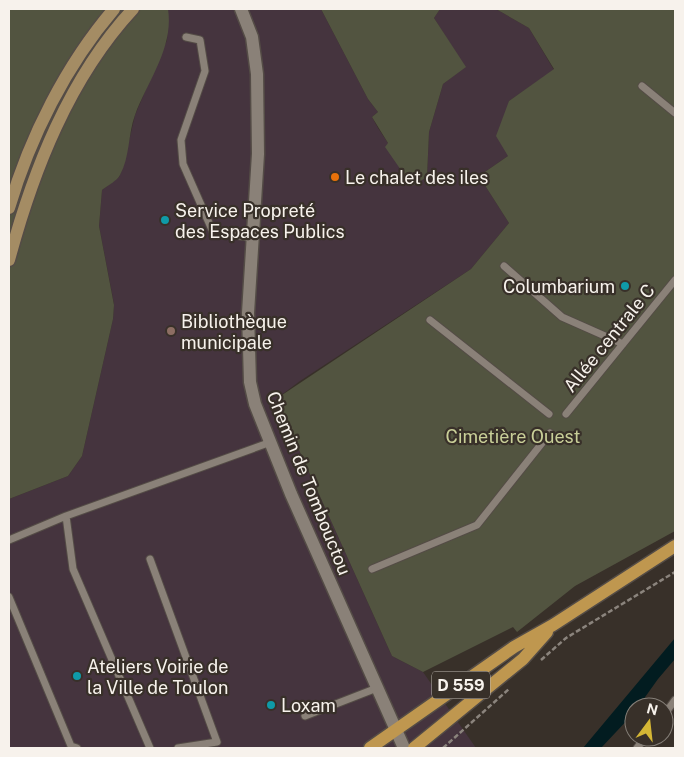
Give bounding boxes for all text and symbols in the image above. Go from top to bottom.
place label: Le chalet des iles [345,167,488,188]
marker: Le chalet des iles [329,171,341,183]
place label: Service Propreté des Espaces Publics [175,200,345,242]
marker: Service Propreté des Espaces Publics [159,214,171,226]
place label: Columbarium [503,276,615,297]
street label: Allée centrale C [559,280,659,396]
marker: Columbarium [619,280,631,292]
place label: Bibliothèque municipale [181,311,287,353]
marker: Bibliothèque municipale [165,325,177,337]
street label: Chemin de Tombouctou [263,388,355,578]
park label: Cimetière Ouest [445,426,581,447]
place label: Ateliers Voirie de la Ville de Toulon [87,656,228,698]
marker: Ateliers Voirie de la Ville de Toulon [71,670,83,682]
road number: D 559 [432,672,490,698]
place label: Loxam [281,695,336,716]
north arrow [624,697,674,747]
marker: Loxam [265,699,277,711]
text: N [645,700,660,719]

